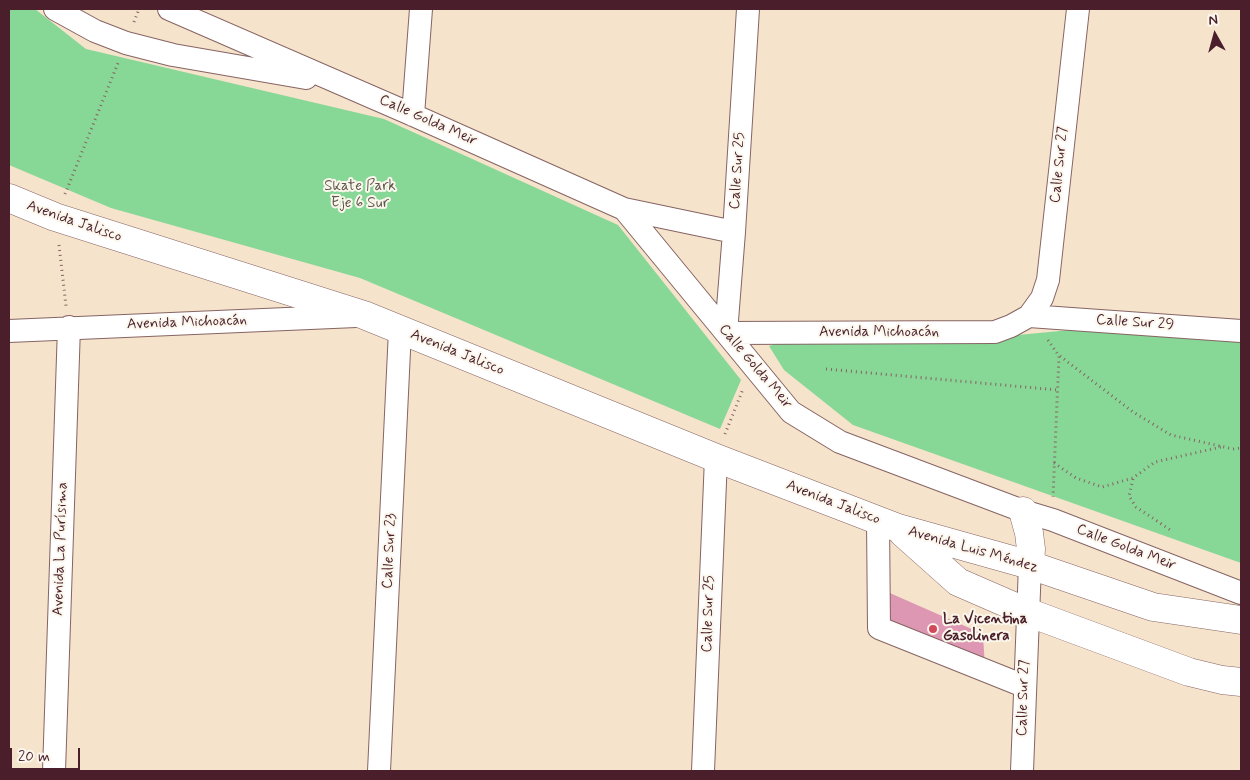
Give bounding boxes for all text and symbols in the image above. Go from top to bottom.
north arrow [1190,10,1240,60]
text: N [1207,11,1219,30]
street label: Calle Golda Meir [376,91,480,151]
street label: Calle Sur 27 [1047,126,1073,204]
street label: Calle Sur 25 [726,132,750,210]
park label: Skate Park Eje 6 Sur [324,178,396,213]
street label: Avenida Jalisco [24,197,124,247]
street label: Calle Sur 29 [1095,311,1175,335]
street label: Avenida Michoacán [127,312,247,334]
street label: Calle Golda Meir [714,321,796,413]
street label: Avenida Michoacán [819,324,939,342]
street label: Avenida Jalisco [408,326,506,380]
street label: Avenida Jalisco [783,477,883,529]
street label: Avenida La Purísima [50,482,72,616]
street label: Calle Sur 23 [379,513,401,589]
street label: Calle Golda Meir [1074,521,1178,575]
street label: Avenida Luis Méndez [906,523,1040,577]
street label: Calle Sur 25 [699,575,719,653]
place label: La Vicentina Gasolinera [943,611,1027,646]
marker: La Vicentina Gasolinera [927,623,939,635]
street label: Calle Sur 27 [1014,659,1034,737]
scale bar [12,738,82,770]
text: 20 m [18,747,50,767]

